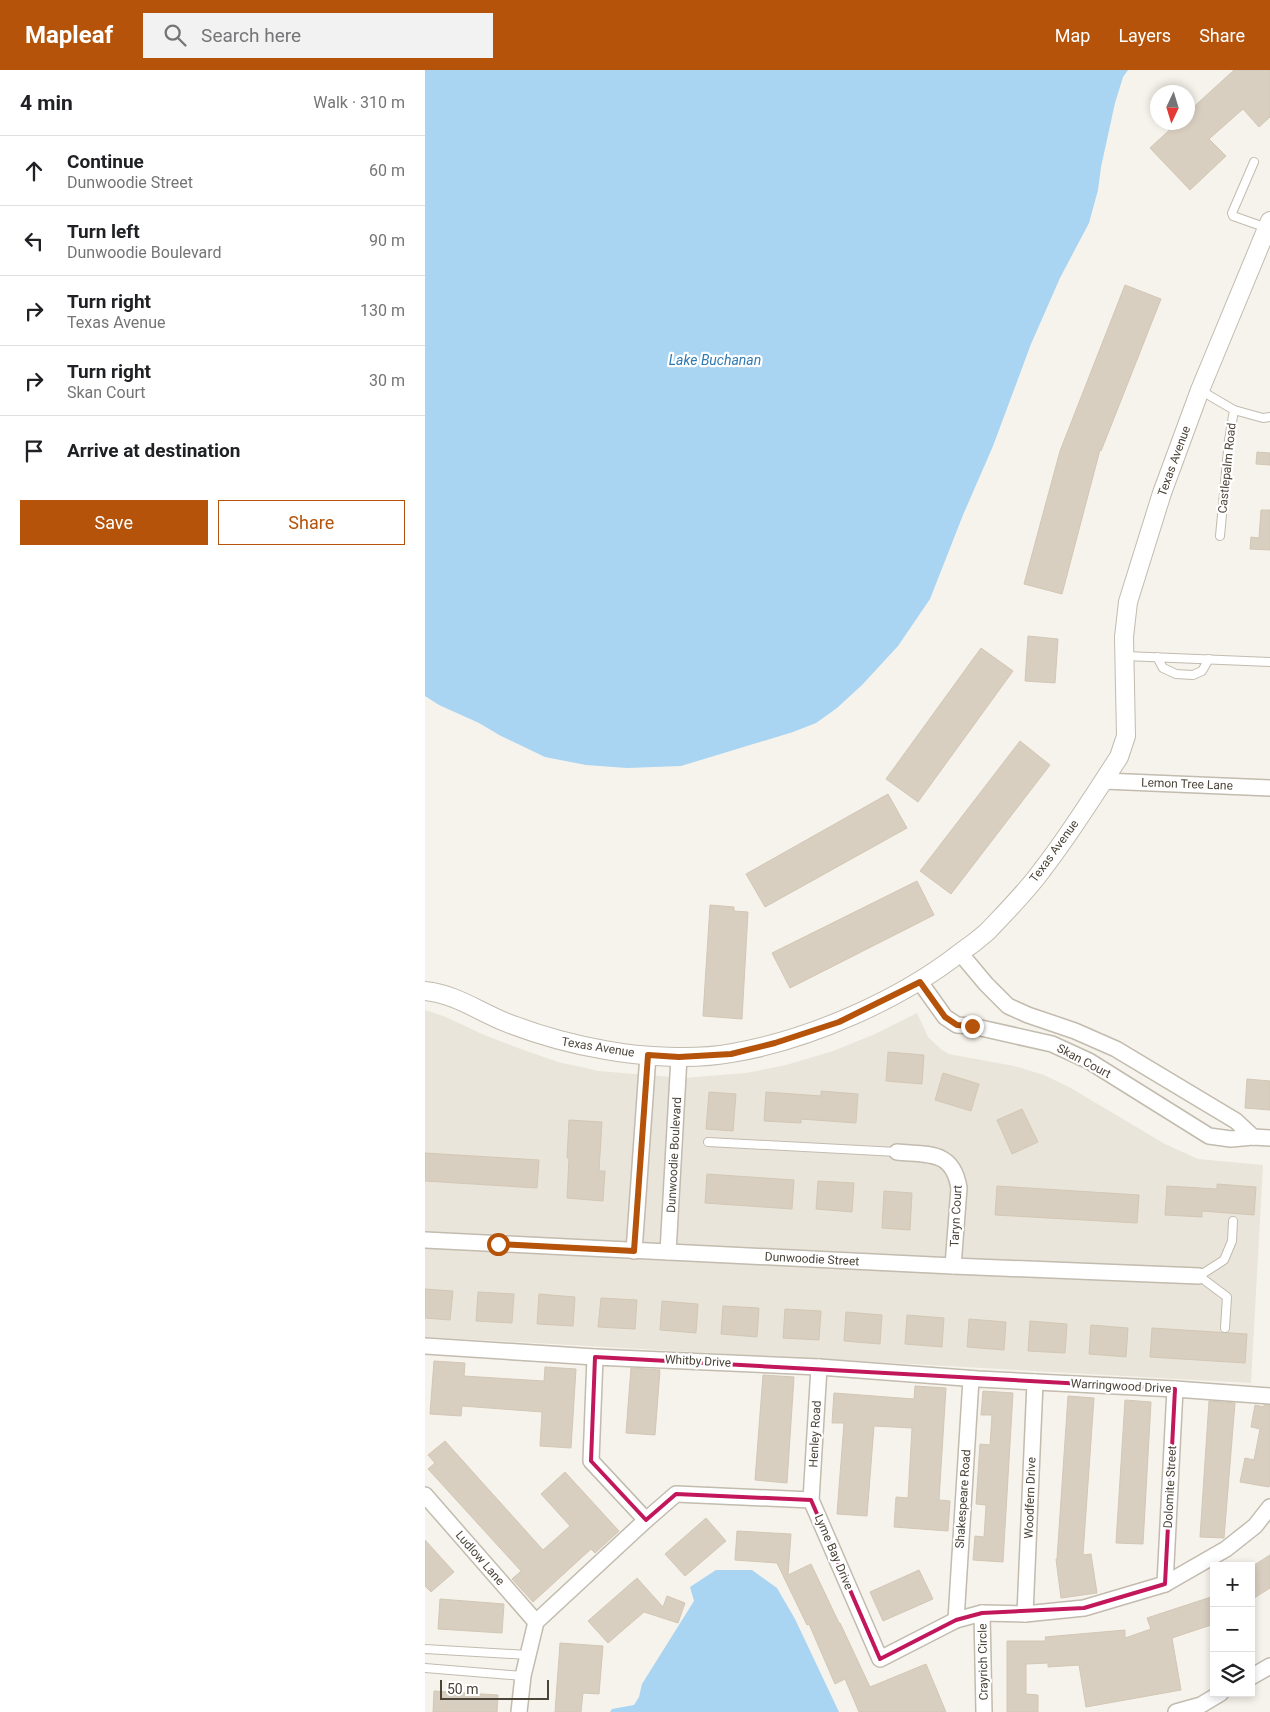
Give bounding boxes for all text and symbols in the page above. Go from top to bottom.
search box [143,13,493,58]
text: Mapleaf [25,21,113,49]
icon: search [161,21,189,49]
text: Search here [201,24,301,47]
text: Map [1055,25,1090,46]
text: Layers [1118,25,1171,46]
text: Share [1199,25,1245,46]
north arrow [1150,85,1195,130]
text: 4 min [20,91,73,115]
text: Walk · 310 m [313,93,405,112]
text: Continue [67,150,144,173]
icon: ahead [20,157,48,185]
text: 60 m [369,161,405,180]
text: Dunwoodie Street [67,173,193,192]
text: Turn left [67,220,140,243]
icon: left [20,227,48,255]
text: 90 m [369,231,405,250]
text: Dunwoodie Boulevard [67,243,222,262]
text: Turn right [67,290,151,313]
icon: right [20,297,48,325]
text: 130 m [360,301,405,320]
text: Texas Avenue [67,313,165,332]
water label: Lake Buchanan [669,352,761,368]
text: Turn right [67,360,151,383]
icon: right [20,367,48,395]
text: 30 m [369,371,405,390]
text: Skan Court [67,383,146,402]
street label: Castlepalm Road [1215,422,1239,514]
street label: Texas Avenue [1155,424,1193,498]
icon: arrive [20,437,48,465]
text: Arrive at destination [67,439,240,462]
button: Save [20,500,208,545]
button: Share [218,500,405,545]
street label: Lemon Tree Lane [1141,775,1233,793]
street label: Texas Avenue [1027,817,1081,885]
route end [961,1015,984,1038]
street label: Texas Avenue [560,1034,636,1060]
street label: Skan Court [1055,1041,1113,1081]
street label: Dunwoodie Boulevard [664,1097,684,1213]
street label: Taryn Court [947,1185,965,1247]
route start [487,1233,510,1256]
street label: Dunwoodie Street [764,1250,860,1268]
street label: Whitby Drive [664,1352,732,1370]
street label: Warringwood Drive [1070,1376,1172,1396]
street label: Henley Road [806,1400,824,1468]
street label: Dolomite Street [1161,1445,1179,1529]
street label: Shakespeare Road [953,1449,973,1549]
street label: Woodfern Drive [1022,1457,1038,1539]
street label: Lyme Bay Drive [812,1512,856,1592]
street label: Ludlow Lane [453,1528,507,1588]
map controls [1210,1562,1255,1697]
button: + [1210,1562,1255,1607]
button: − [1210,1607,1255,1652]
street label: Crayrich Circle [975,1623,991,1701]
button: layers [1210,1652,1255,1697]
scale bar [440,1677,549,1700]
text: 50 m [447,1681,479,1697]

